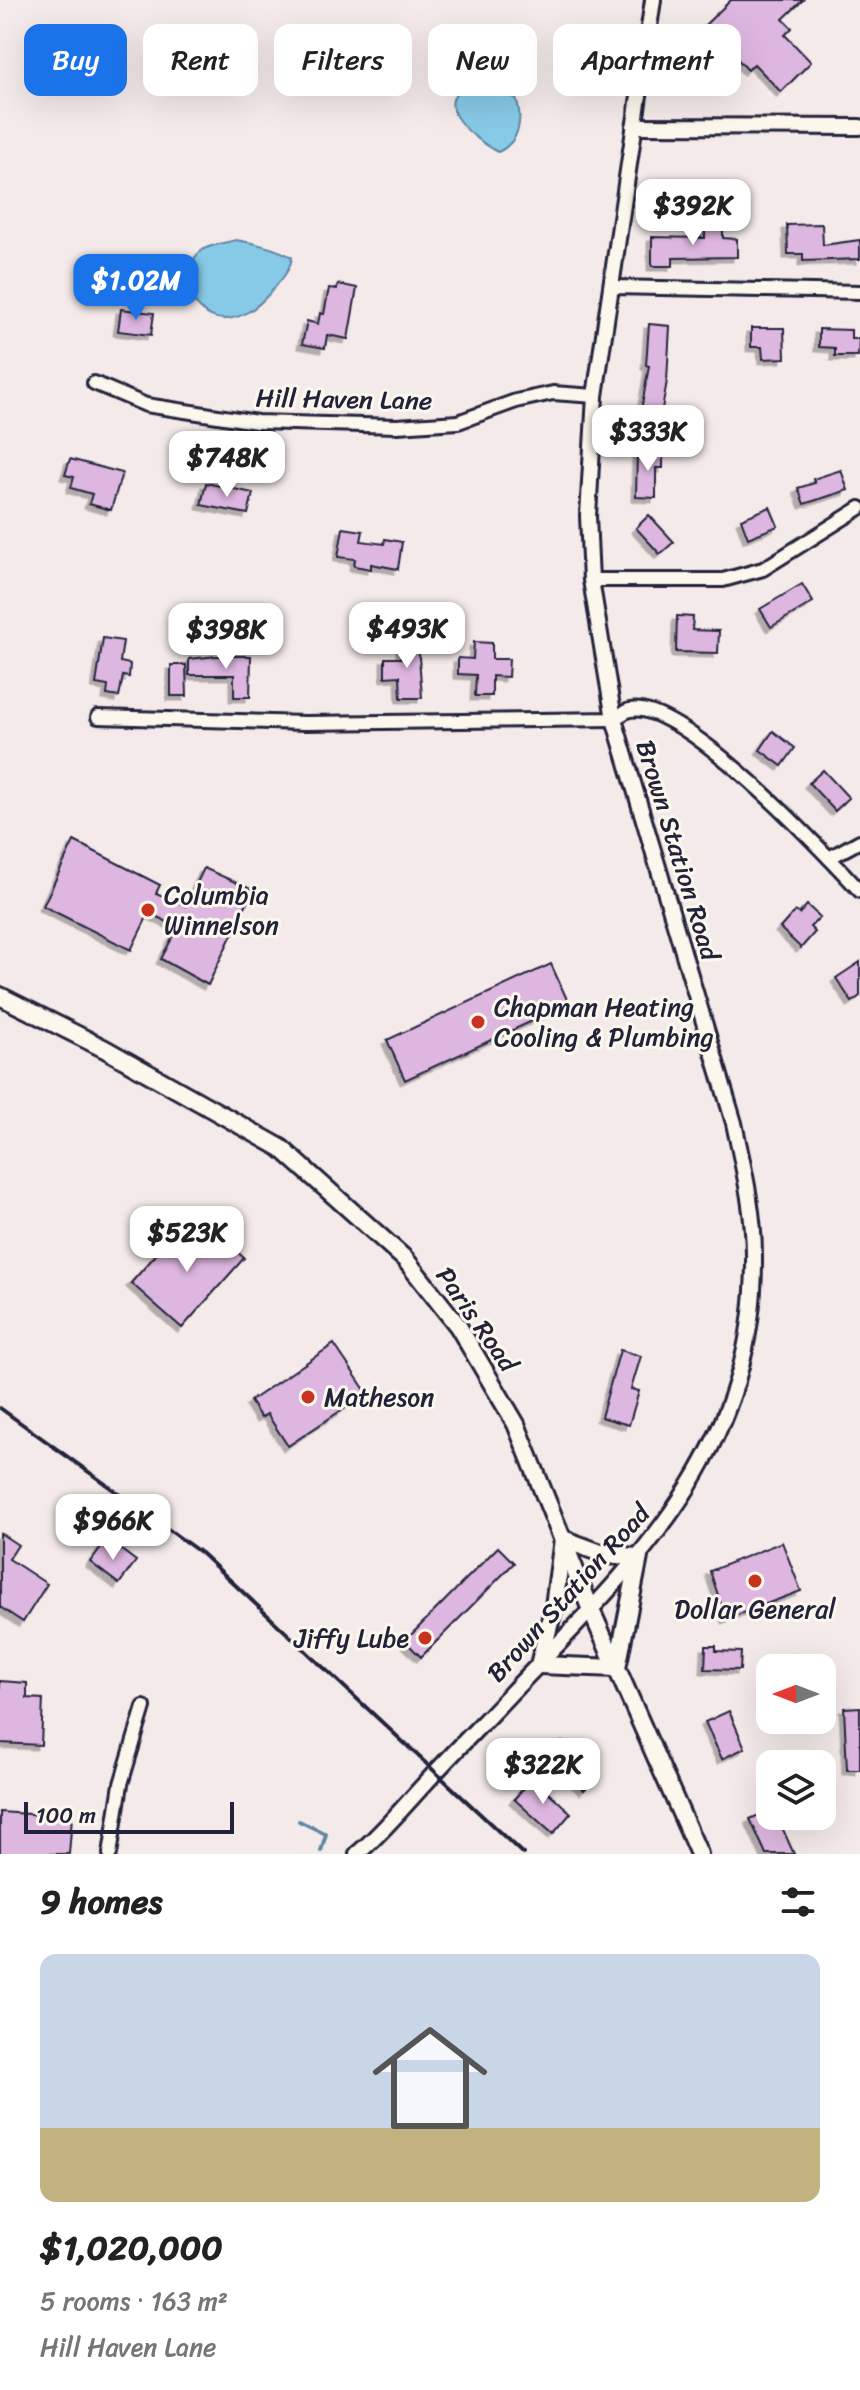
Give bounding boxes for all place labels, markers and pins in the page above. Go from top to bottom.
pin: $392K [637,179,749,247]
pin: $1.02M [71,254,201,322]
pin: $333K [592,405,704,473]
pin: $748K [171,431,283,499]
pin: $493K [351,602,463,670]
pin: $398K [170,603,282,671]
place label: Columbia Winnelson [164,872,279,948]
marker: Columbia Winnelson [139,901,157,919]
place label: Chapman Heating Cooling & Plumbing [494,984,714,1060]
marker: Chapman Heating Cooling & Plumbing [469,1013,487,1031]
pin: $523K [131,1206,243,1274]
place label: Matheson [324,1374,434,1420]
marker: Matheson [299,1388,317,1406]
pin: $966K [57,1494,169,1562]
marker: Dollar General [746,1572,764,1590]
place label: Dollar General [674,1586,836,1632]
place label: Jiffy Lube [293,1615,409,1661]
marker: Jiffy Lube [416,1629,434,1647]
pin: $322K [487,1738,599,1806]

